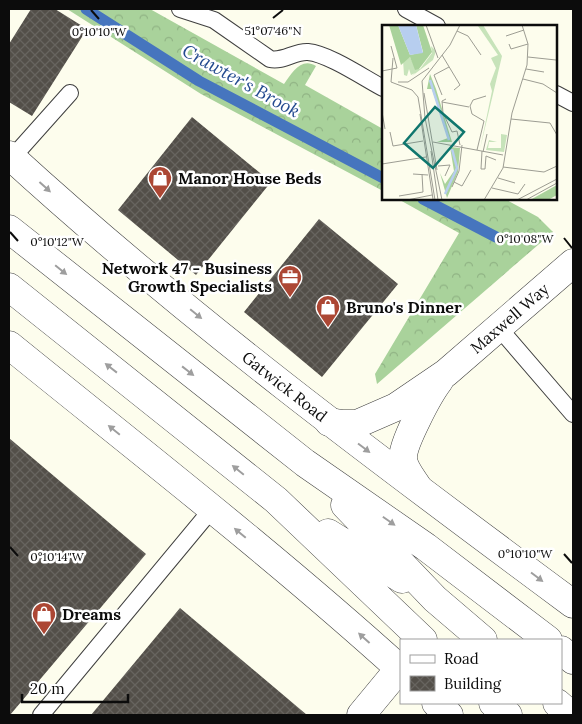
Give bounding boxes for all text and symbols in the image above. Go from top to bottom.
text: 51°07'46"N [244,23,302,38]
text: 0°10'10"W [72,24,127,39]
inset map [382,25,557,200]
water label: Crawter's Brook [178,39,304,122]
shop icon: Manor House Beds [147,165,173,199]
place label: Manor House Beds [178,168,322,188]
one-way arrow [39,181,51,193]
text: 0°10'08"W [497,231,555,246]
text: 0°10'12"W [30,234,85,249]
place label: Network 47 - Business Growth Specialists [102,258,272,296]
office icon: Network 47 - Business Growth Specialists [277,264,303,298]
one-way arrow [54,265,67,275]
street label: Maxwell Way [466,278,553,358]
shop icon: Bruno's Dinner [315,294,341,328]
place label: Bruno's Dinner [346,297,462,317]
one-way arrow [189,309,202,320]
street label: Gatwick Road [238,347,332,426]
one-way arrow [105,363,118,374]
one-way arrow [181,366,194,377]
one-way arrow [108,425,121,436]
one-way arrow [357,443,370,454]
one-way arrow [232,464,245,475]
one-way arrow [382,516,395,526]
one-way arrow [234,528,246,539]
text: 0°10'10"W [498,546,553,561]
text: 0°10'14"W [30,549,85,564]
one-way arrow [530,572,544,582]
shop icon: Dreams [31,601,57,635]
place label: Dreams [62,604,121,624]
one-way arrow [359,632,371,644]
legend [400,639,562,704]
text: Road [444,649,479,668]
scale bar [22,672,129,704]
text: Building [444,674,502,693]
text: 20 m [30,679,65,698]

